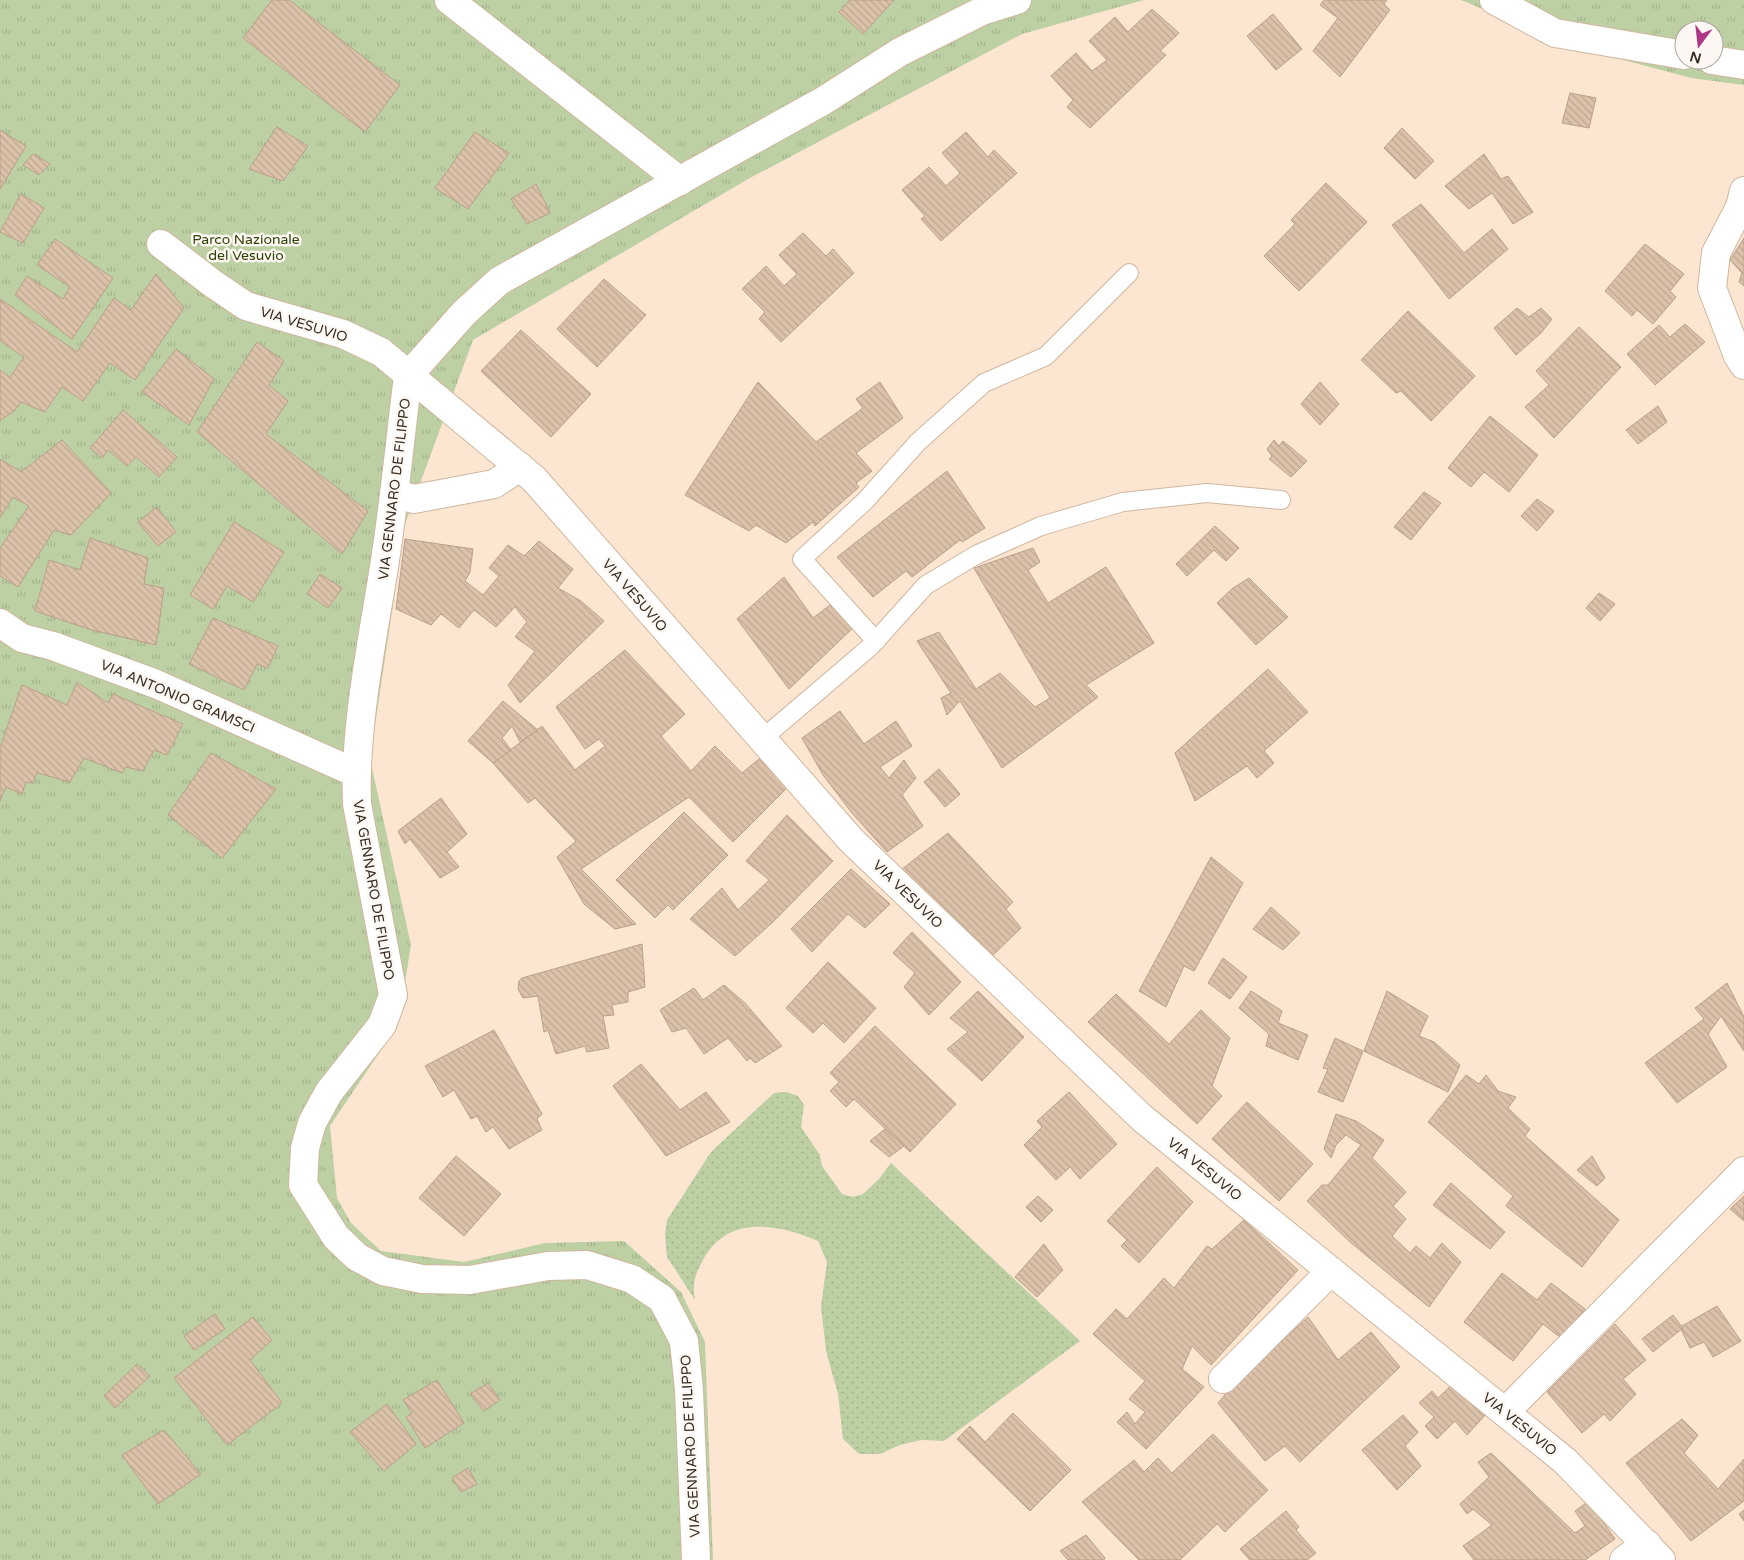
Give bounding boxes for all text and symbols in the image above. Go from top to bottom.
north arrow [1674,20,1724,70]
text: N [1688,47,1703,67]
park label: Parco Nazionale del Vesuvio [192,231,300,264]
street label: VIA VESUVIO [258,303,350,346]
street label: VIA GENNARO DE FILIPPO [375,397,414,581]
street label: VIA VESUVIO [598,556,671,635]
street label: VIA ANTONIO GRAMSCI [98,656,258,737]
street label: VIA GENNARO DE FILIPPO [349,798,398,982]
street label: VIA VESUVIO [869,857,946,932]
street label: VIA VESUVIO [1164,1134,1245,1205]
street label: VIA GENNARO DE FILIPPO [677,1354,704,1538]
street label: VIA VESUVIO [1479,1389,1560,1460]

